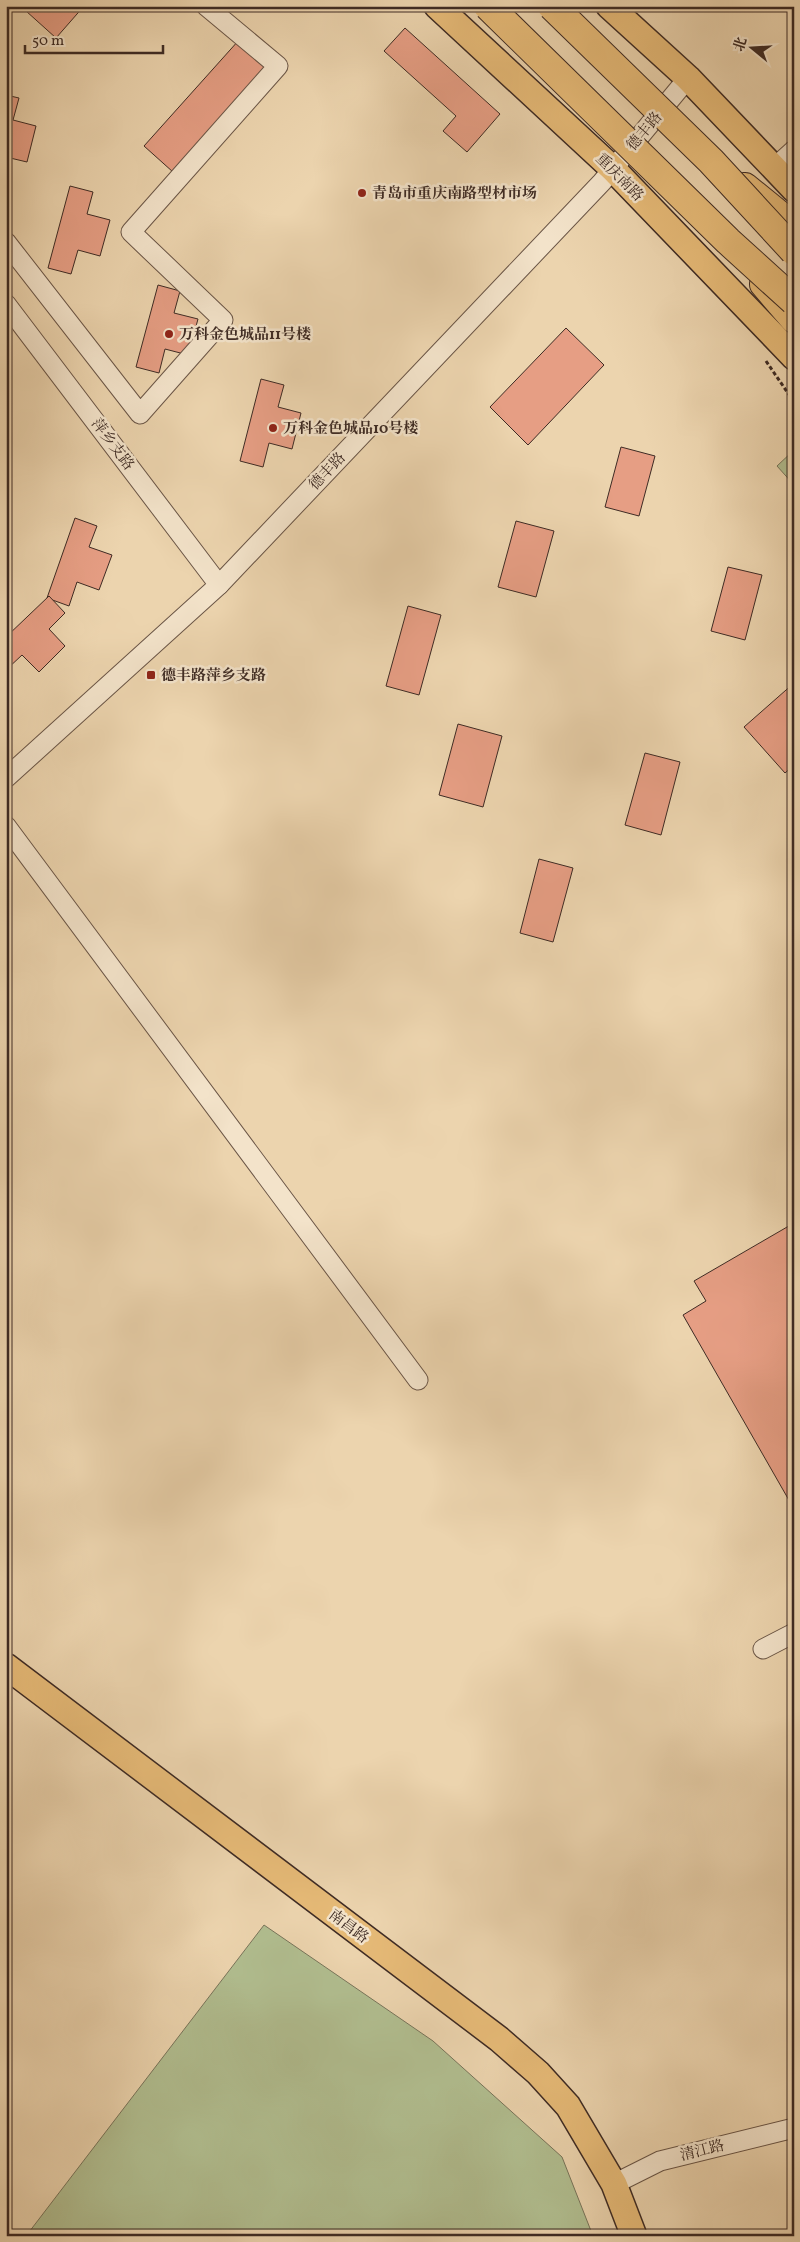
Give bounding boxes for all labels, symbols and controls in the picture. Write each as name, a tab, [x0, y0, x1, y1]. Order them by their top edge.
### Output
scale bar	[25, 22, 162, 54]
north arrow	[728, 22, 778, 72]
text: 50 m	[32, 31, 64, 52]
text: 北	[730, 35, 752, 54]
street label: 德丰路	[623, 108, 668, 156]
street label: 重庆南路	[590, 149, 648, 207]
place label: 青岛市重庆南路型材市场	[372, 184, 537, 205]
marker: 青岛市重庆南路型材市场	[356, 187, 368, 199]
place label: 万科金色城品11号楼	[179, 325, 311, 346]
marker: 万科金色城品11号楼	[163, 328, 175, 340]
street label: 萍乡支路	[85, 415, 138, 475]
place label: 万科金色城品10号楼	[283, 419, 418, 440]
marker: 万科金色城品10号楼	[267, 422, 279, 434]
street label: 德丰路	[305, 448, 351, 496]
place label: 德丰路萍乡支路	[161, 666, 266, 687]
marker: 德丰路萍乡支路	[145, 669, 157, 681]
street label: 南昌路	[324, 1905, 372, 1949]
street label: 清江路	[678, 2136, 727, 2167]

